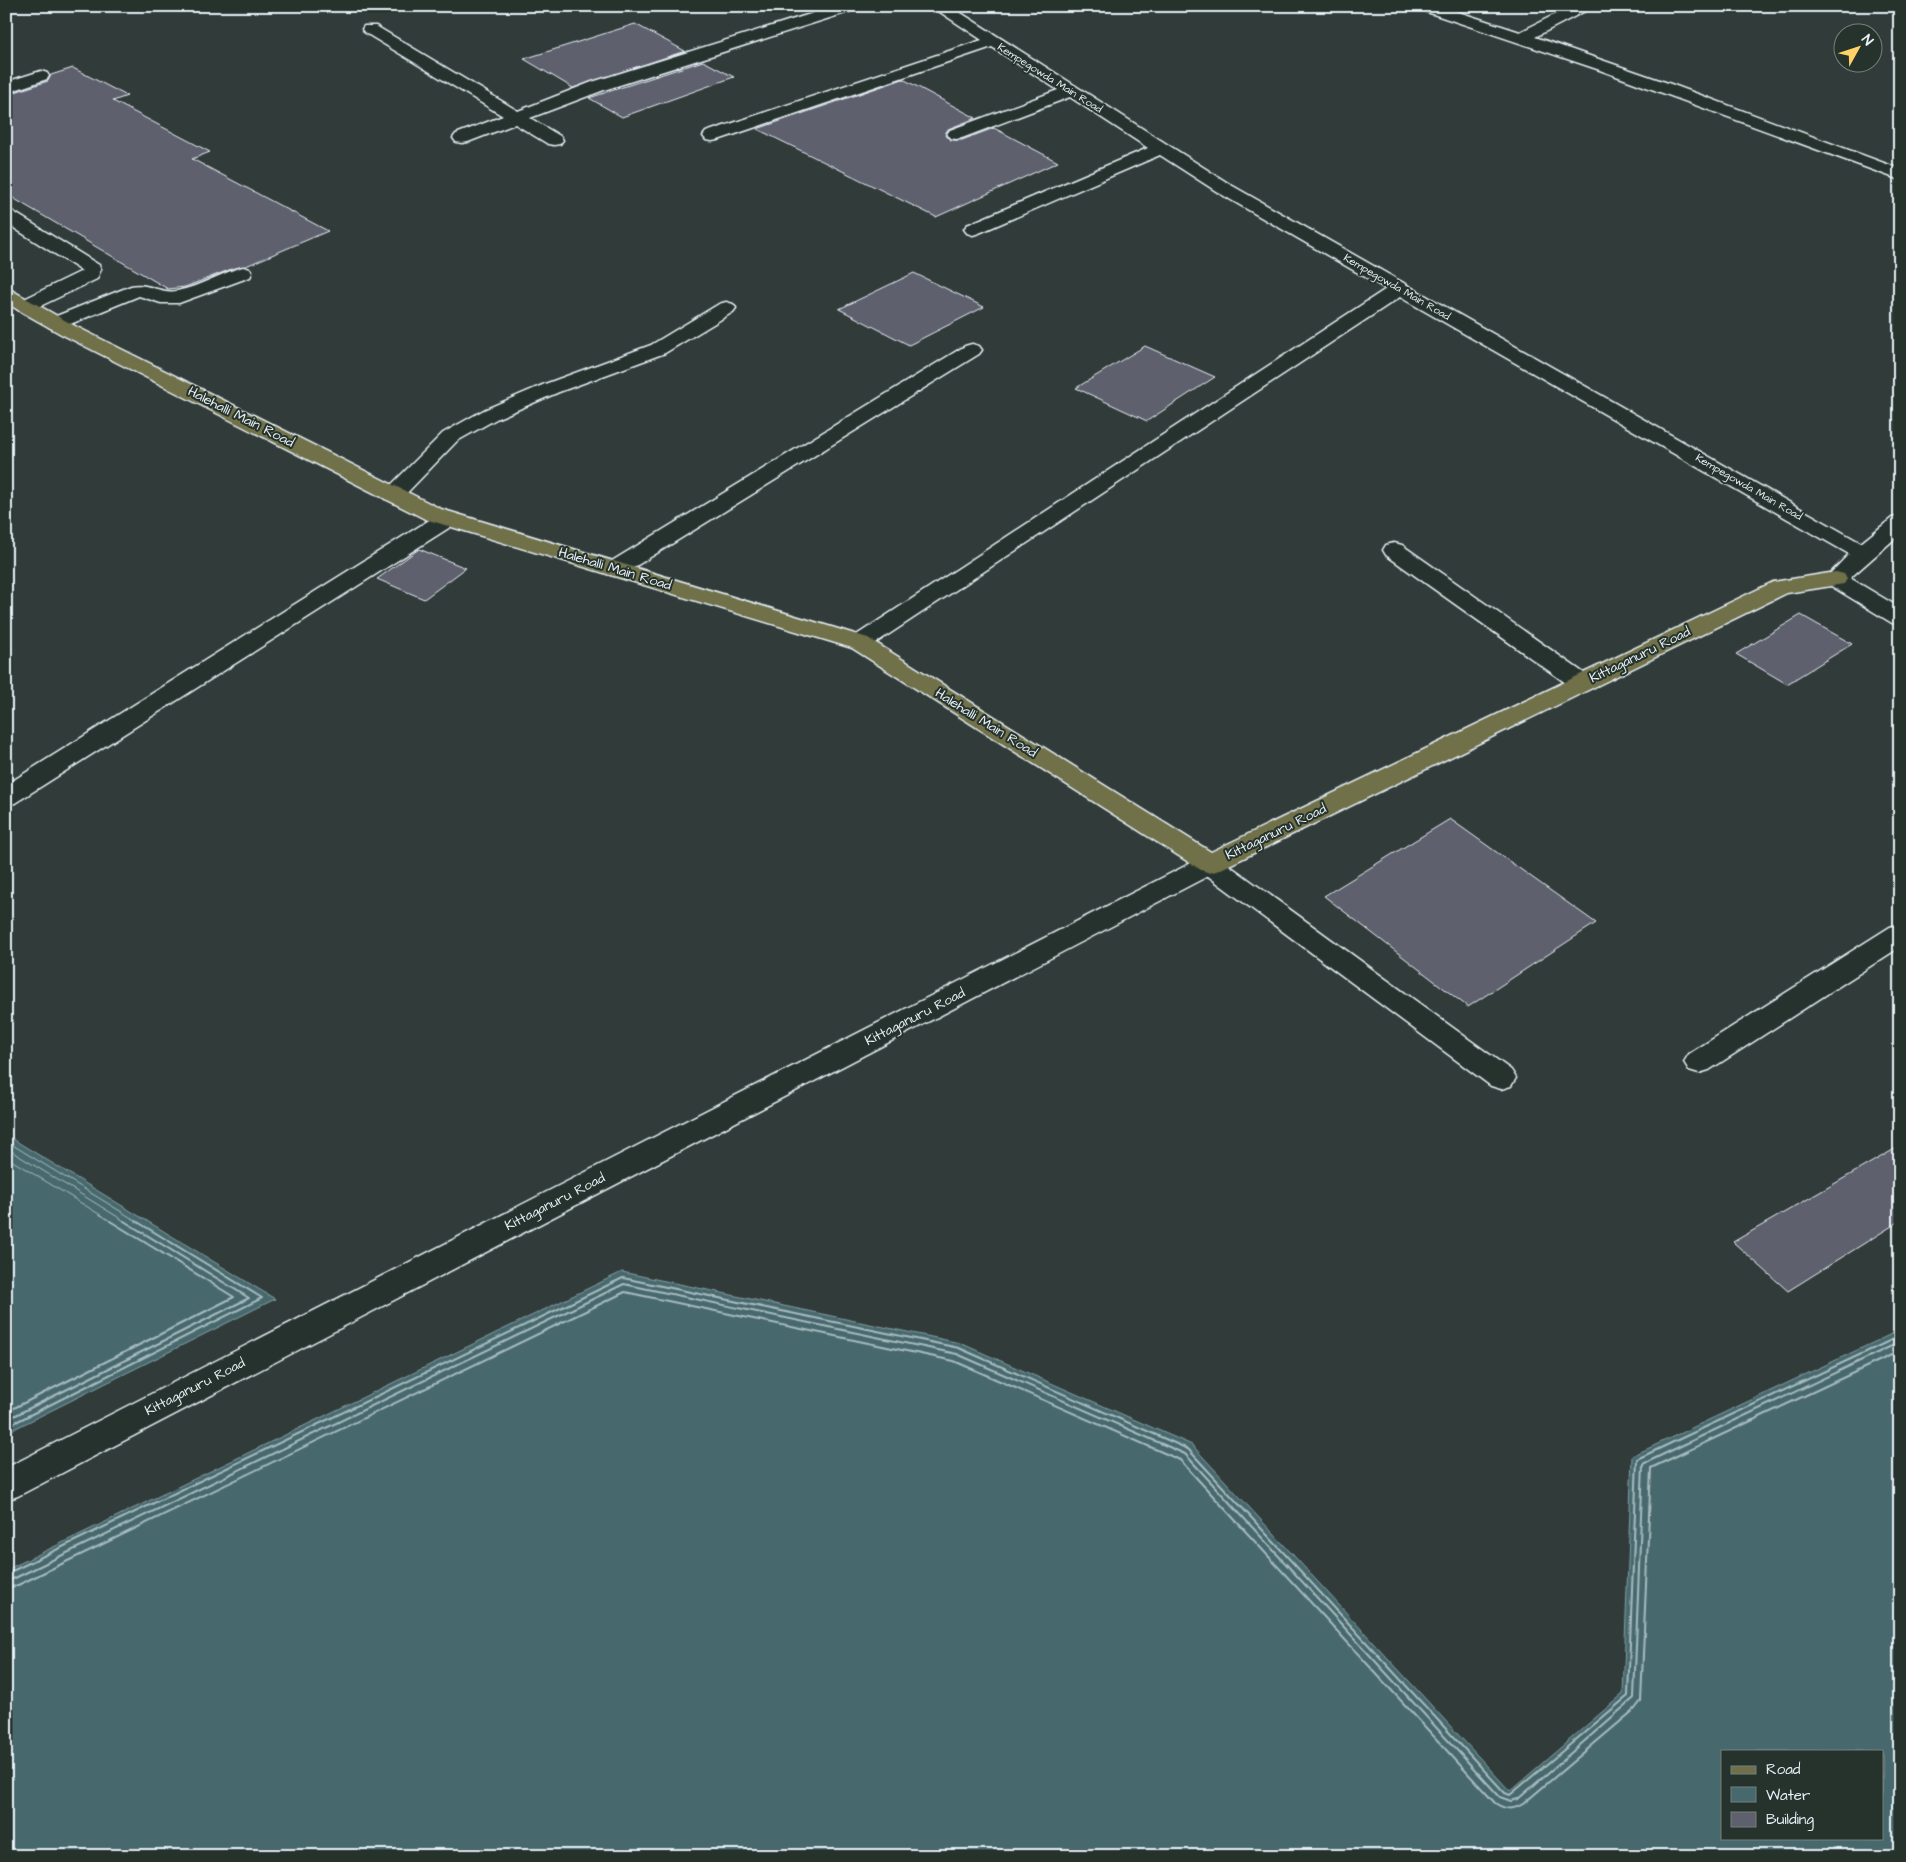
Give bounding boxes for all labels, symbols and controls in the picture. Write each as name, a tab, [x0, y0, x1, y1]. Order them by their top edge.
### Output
north arrow	[1834, 22, 1884, 72]
text: N	[1857, 30, 1878, 50]
street label: Kempegowda Main Road	[994, 40, 1106, 118]
street label: Kempegowda Main Road	[1340, 250, 1454, 325]
street label: Halehalli Main Road	[184, 381, 298, 453]
street label: Kempegowda Main Road	[1692, 450, 1806, 525]
street label: Halehalli Main Road	[556, 542, 674, 596]
street label: Kittaganuru Road	[1586, 622, 1694, 688]
street label: Halehalli Main Road	[931, 683, 1041, 763]
street label: Kittaganuru Road	[1222, 799, 1330, 865]
street label: Kittaganuru Road	[861, 983, 969, 1051]
street label: Kittaganuru Road	[501, 1168, 609, 1236]
street label: Kittaganuru Road	[141, 1353, 249, 1421]
legend	[1721, 1750, 1884, 1840]
text: Road	[1766, 1759, 1801, 1780]
text: Water	[1766, 1785, 1810, 1806]
text: Building	[1766, 1809, 1814, 1831]

